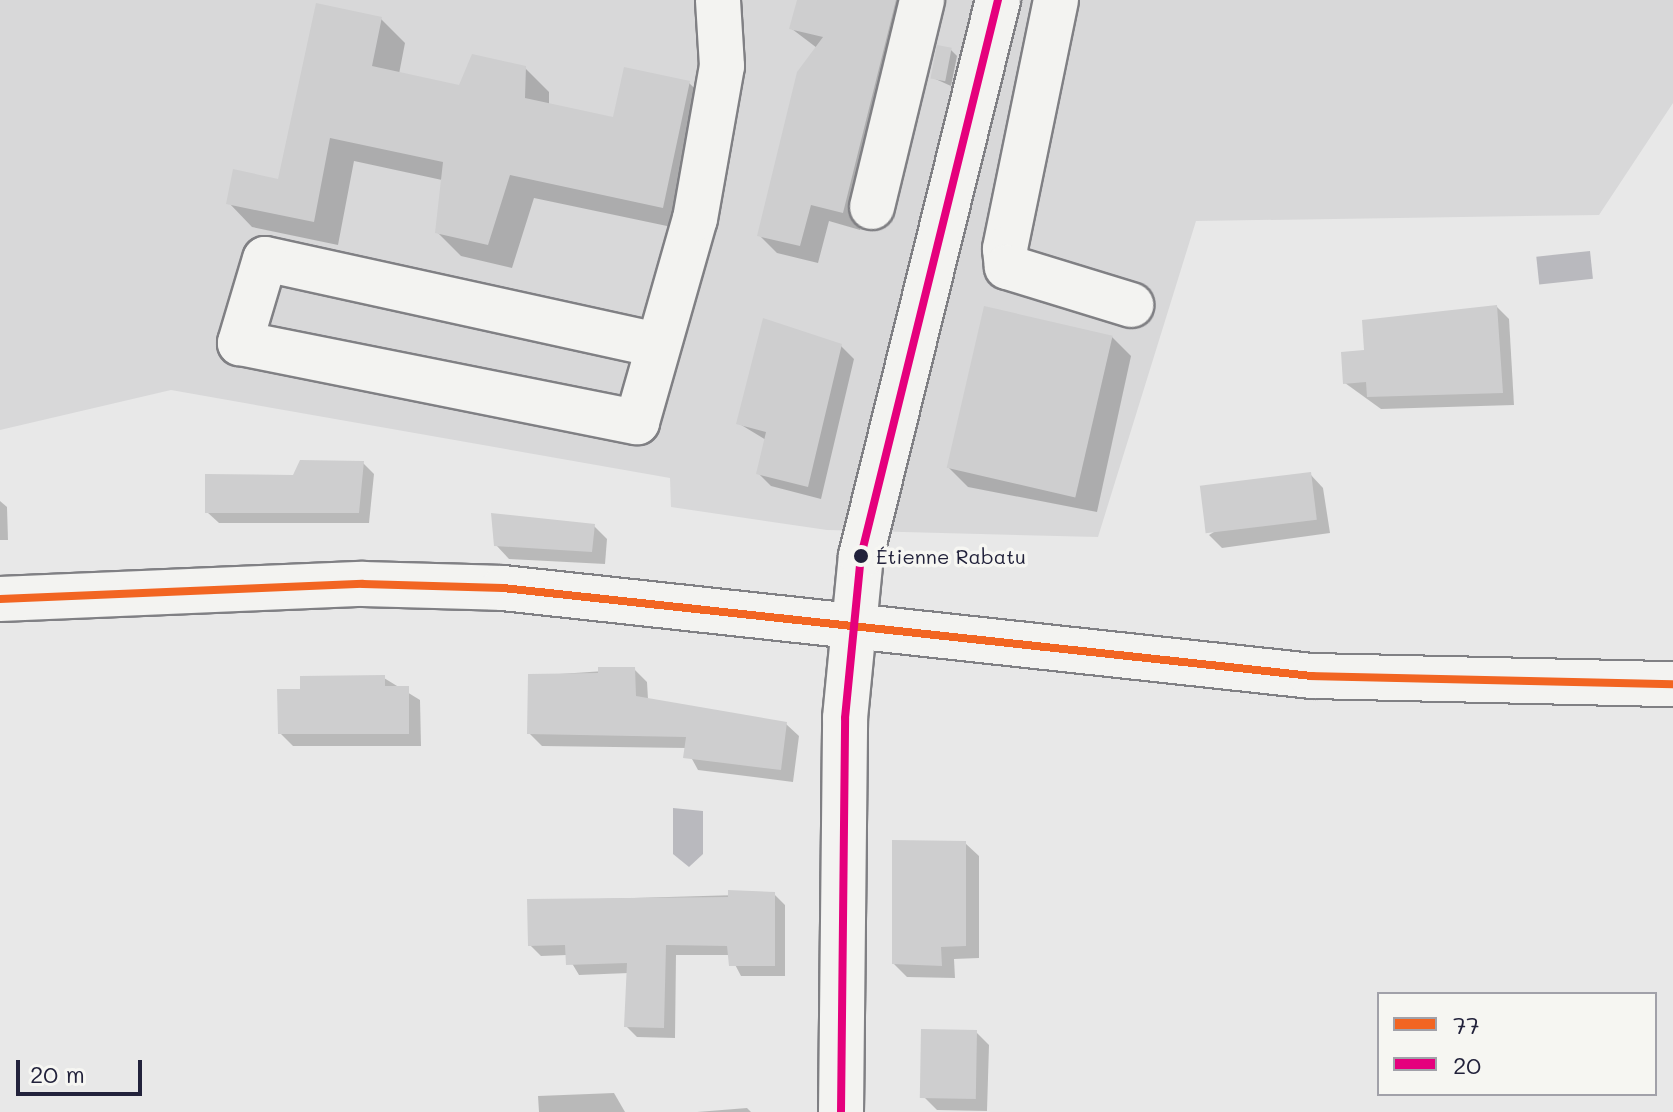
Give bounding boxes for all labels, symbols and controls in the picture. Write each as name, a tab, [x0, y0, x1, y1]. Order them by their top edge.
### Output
place label: Étienne Rabatu	[876, 544, 1026, 568]
marker: Étienne Rabatu	[853, 548, 869, 564]
legend	[1377, 992, 1657, 1096]
text: 77	[1453, 1009, 1480, 1040]
scale bar	[20, 1044, 146, 1094]
text: 20	[1453, 1049, 1481, 1080]
text: 20 m	[30, 1058, 85, 1089]

